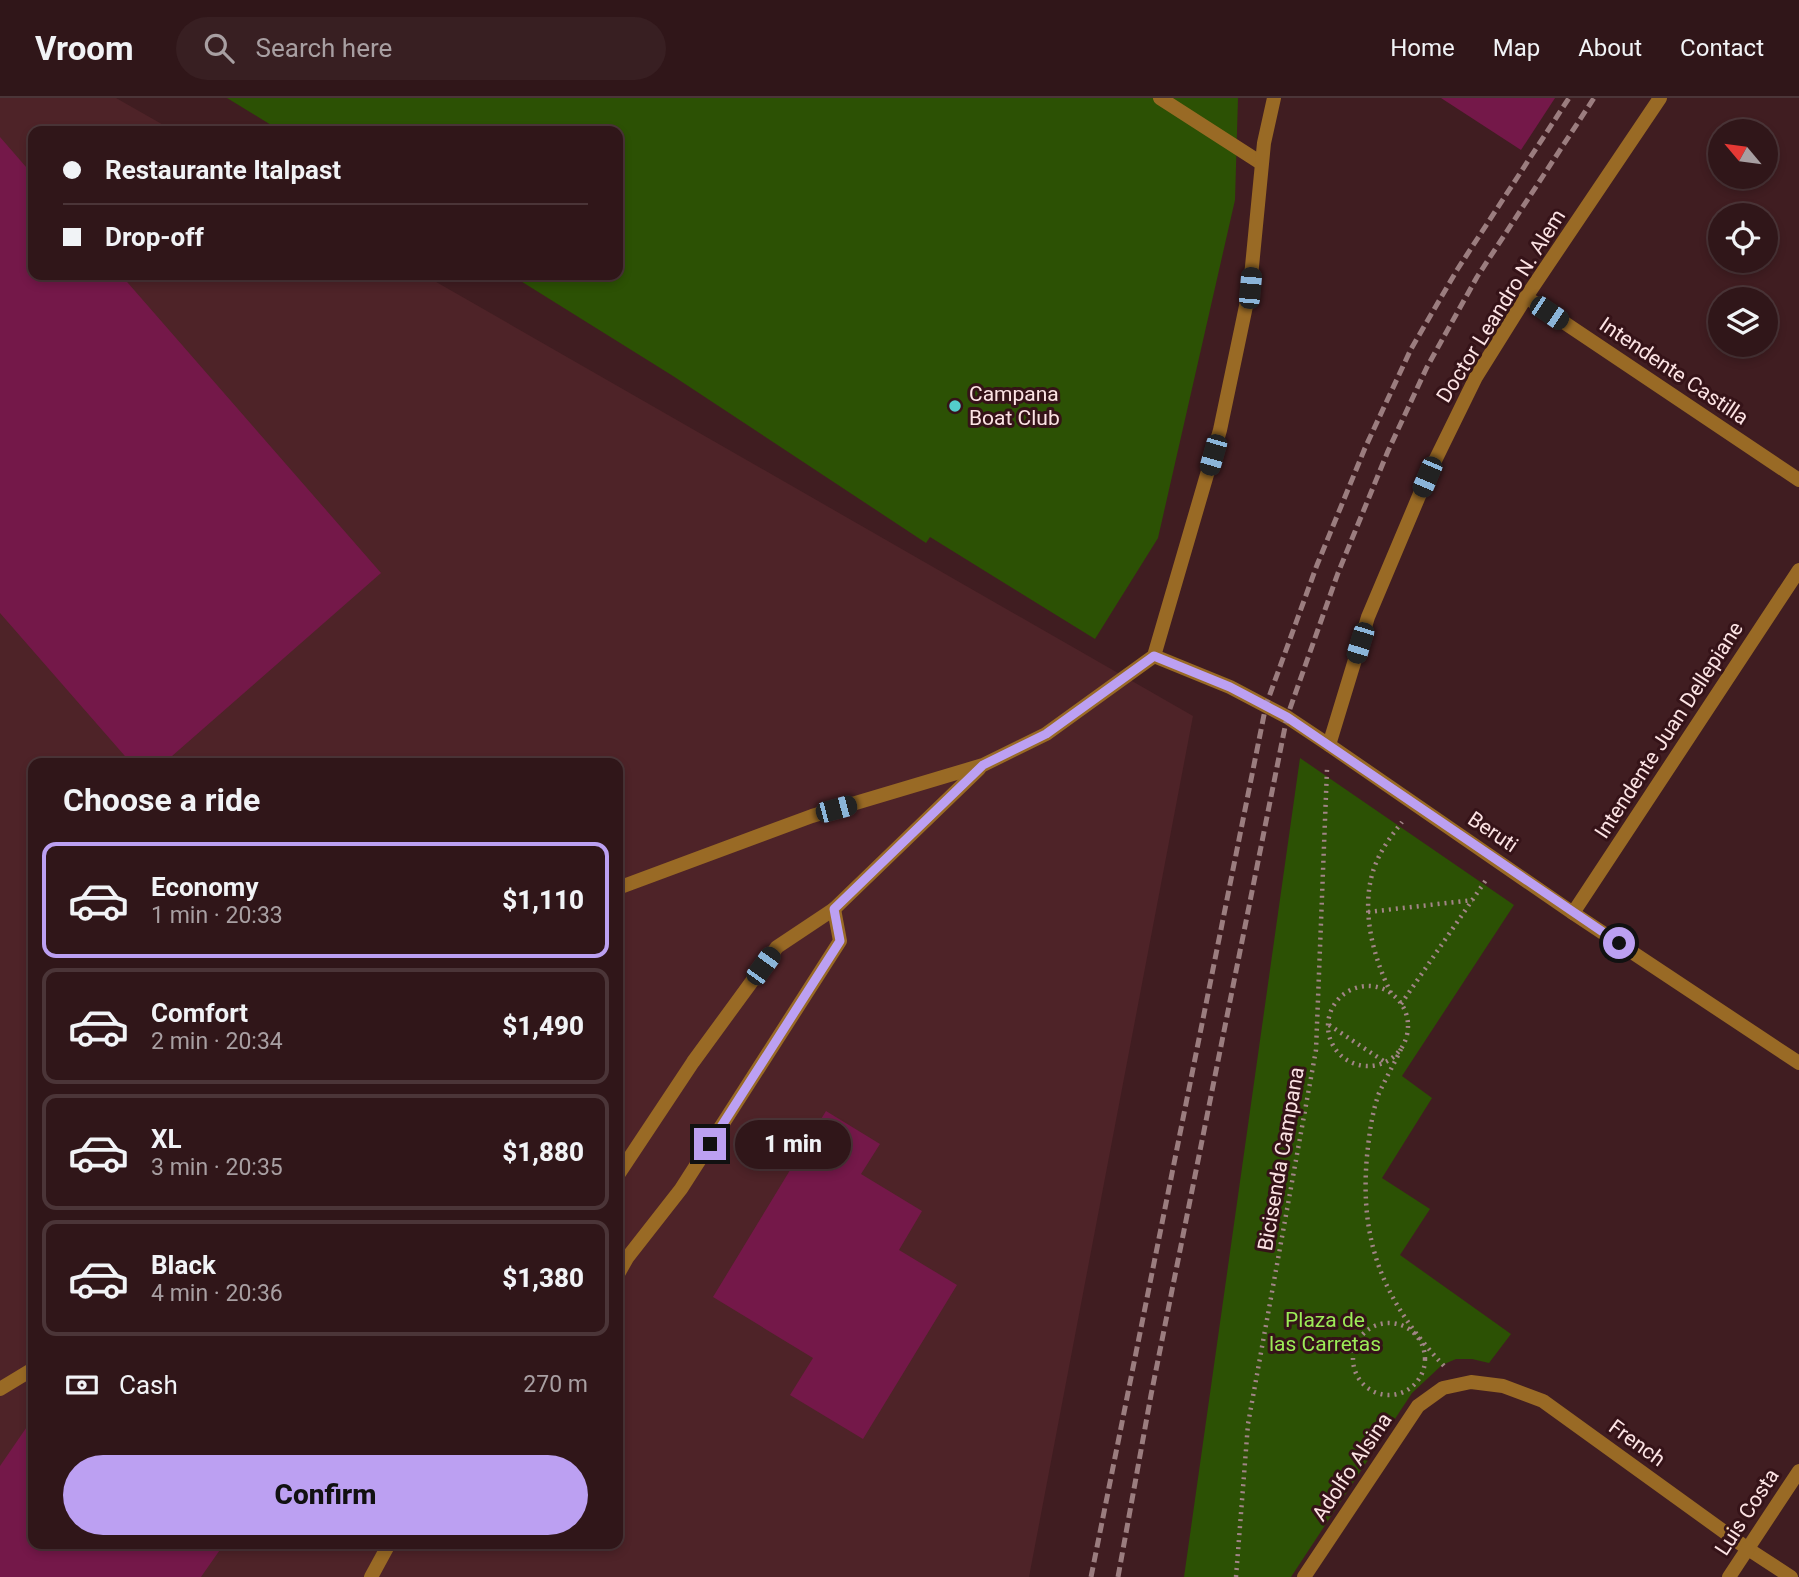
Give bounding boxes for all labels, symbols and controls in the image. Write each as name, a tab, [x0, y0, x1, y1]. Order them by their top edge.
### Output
search box	[176, 17, 666, 80]
text: Vroom	[35, 29, 134, 68]
icon: search	[200, 29, 238, 67]
text: Search here	[256, 33, 392, 63]
text: Home	[1390, 34, 1455, 62]
text: Map	[1493, 34, 1540, 62]
text: About	[1578, 34, 1642, 62]
text: Contact	[1680, 34, 1764, 62]
north arrow	[1708, 119, 1778, 189]
map controls	[1708, 119, 1778, 357]
text: Restaurante Italpast	[105, 155, 341, 185]
button: locate	[1708, 203, 1778, 273]
street label: Doctor Leandro N. Alem	[1432, 205, 1570, 407]
text: Drop-off	[105, 222, 204, 252]
car	[1238, 266, 1263, 310]
button: layers	[1708, 287, 1778, 357]
car	[1526, 293, 1573, 333]
street label: Intendente Castilla	[1595, 312, 1753, 430]
place label: Campana Boat Club	[969, 382, 1060, 430]
marker: Campana Boat Club	[947, 398, 963, 414]
car	[1198, 432, 1229, 478]
car	[1410, 454, 1445, 500]
street label: Intendente Juan Dellepiane	[1590, 617, 1748, 843]
car	[1344, 620, 1377, 666]
text: Choose a ride	[63, 781, 260, 819]
car	[813, 793, 860, 825]
street label: Beruti	[1464, 807, 1522, 857]
icon: car	[67, 869, 130, 932]
text: Economy	[151, 872, 258, 902]
text: $1,110	[502, 885, 584, 915]
text: 1 min · 20:33	[151, 902, 283, 929]
route start	[1603, 927, 1635, 959]
car	[743, 943, 784, 989]
icon: car	[67, 995, 130, 1058]
text: Comfort	[151, 998, 248, 1028]
text: $1,490	[502, 1011, 584, 1041]
text: 2 min · 20:34	[151, 1028, 283, 1055]
street label: Bicisenda Campana	[1253, 1065, 1309, 1253]
callout: 1 min	[734, 1119, 850, 1168]
icon: car	[67, 1121, 130, 1184]
text: XL	[151, 1124, 182, 1154]
route end	[694, 1128, 726, 1160]
text: 1 min	[764, 1131, 822, 1158]
text: $1,880	[502, 1137, 584, 1167]
text: 3 min · 20:35	[151, 1154, 283, 1181]
icon: car	[67, 1247, 130, 1310]
text: Black	[151, 1250, 216, 1280]
text: $1,380	[502, 1263, 584, 1293]
text: 4 min · 20:36	[151, 1280, 283, 1307]
park label: Plaza de las Carretas	[1269, 1308, 1381, 1356]
icon: cash	[63, 1366, 101, 1404]
text: Cash	[119, 1370, 178, 1400]
text: 270 m	[523, 1371, 588, 1398]
street label: Adolfo Alsina	[1307, 1409, 1397, 1525]
street label: French	[1604, 1415, 1670, 1471]
button: Confirm	[63, 1455, 588, 1535]
street label: Luis Costa	[1710, 1464, 1784, 1560]

